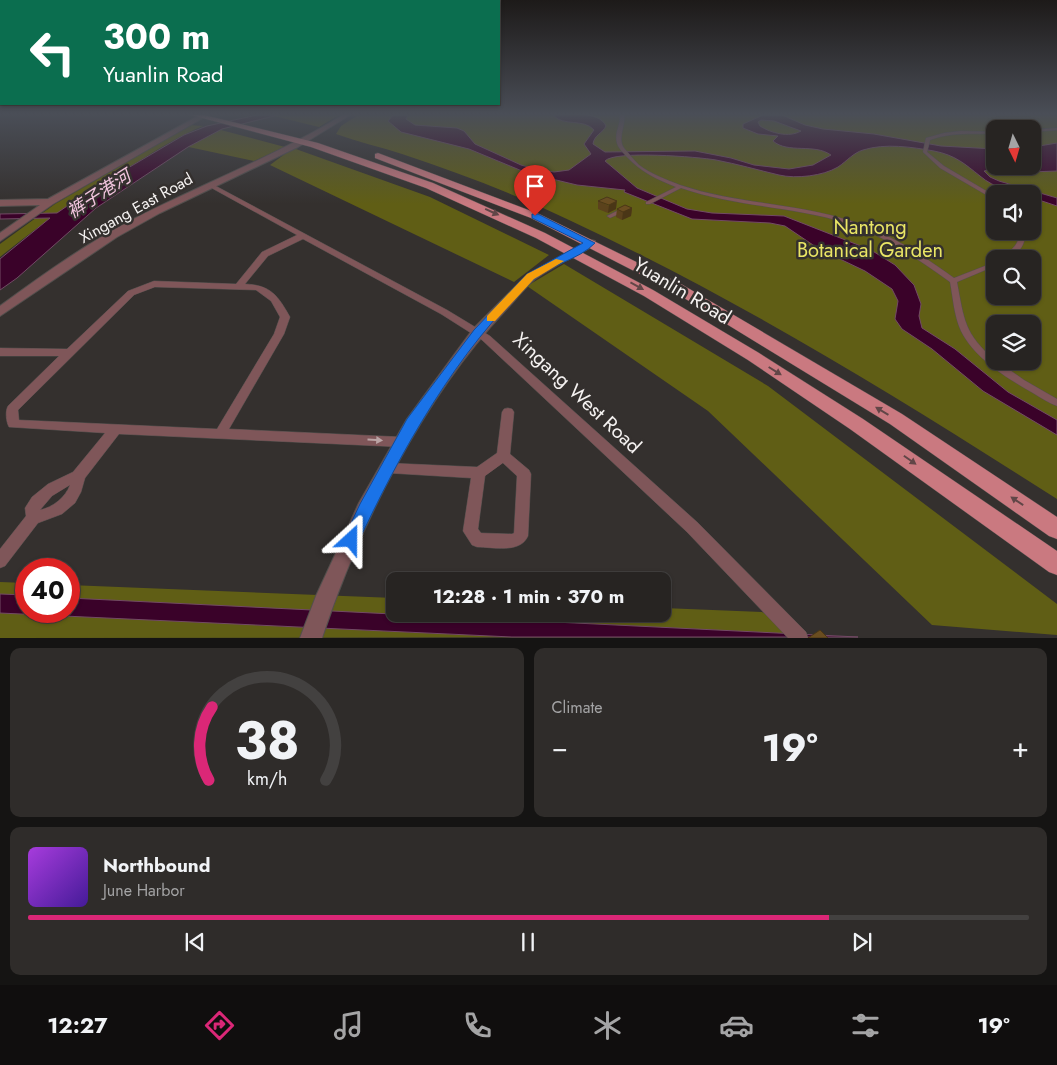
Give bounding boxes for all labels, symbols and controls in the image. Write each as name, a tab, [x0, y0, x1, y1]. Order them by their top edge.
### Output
text: 300 m	[103, 12, 210, 62]
icon: left	[20, 20, 85, 85]
text: Yuanlin Road	[103, 58, 224, 90]
north arrow	[986, 120, 1041, 175]
map controls	[986, 120, 1041, 370]
water label: 裤子港河	[62, 162, 139, 225]
pin	[514, 165, 556, 216]
street label: Xingang East Road	[75, 167, 197, 249]
icon: arrive	[521, 172, 549, 200]
button: sound	[986, 185, 1041, 240]
one-way arrow	[485, 208, 499, 216]
park label: Nantong Botanical Garden	[797, 213, 943, 265]
street label: Yuanlin Road	[628, 250, 736, 332]
button: search	[986, 250, 1041, 305]
one-way arrow	[630, 281, 643, 290]
button: layers	[986, 315, 1041, 370]
street label: Xingang West Road	[506, 326, 648, 460]
one-way arrow	[768, 367, 781, 376]
one-way arrow	[875, 406, 888, 415]
one-way arrow	[367, 437, 383, 445]
one-way arrow	[904, 455, 917, 465]
one-way arrow	[1010, 497, 1023, 506]
position arrow	[324, 513, 376, 565]
speed limit sign: 40	[15, 558, 80, 623]
text: 12:28 · 1 min · 370 m	[433, 583, 624, 610]
text: Climate	[552, 696, 603, 719]
text: 38	[234, 703, 299, 779]
text: 19°	[762, 720, 818, 775]
text: −	[552, 727, 568, 768]
text: +	[1012, 727, 1029, 768]
text: km/h	[247, 766, 287, 792]
text: Northbound	[103, 852, 210, 879]
text: June Harbor	[103, 879, 185, 902]
icon: previous	[181, 928, 209, 956]
icon: pause	[514, 928, 542, 956]
icon: next	[848, 928, 876, 956]
icon: directions	[202, 1008, 237, 1043]
icon: music	[331, 1008, 366, 1043]
icon: phone	[460, 1008, 495, 1043]
icon: climate	[590, 1008, 625, 1043]
icon: car	[719, 1008, 754, 1043]
icon: filters	[848, 1008, 883, 1043]
text: 12:27	[47, 1009, 108, 1041]
text: 19°	[977, 1009, 1010, 1041]

